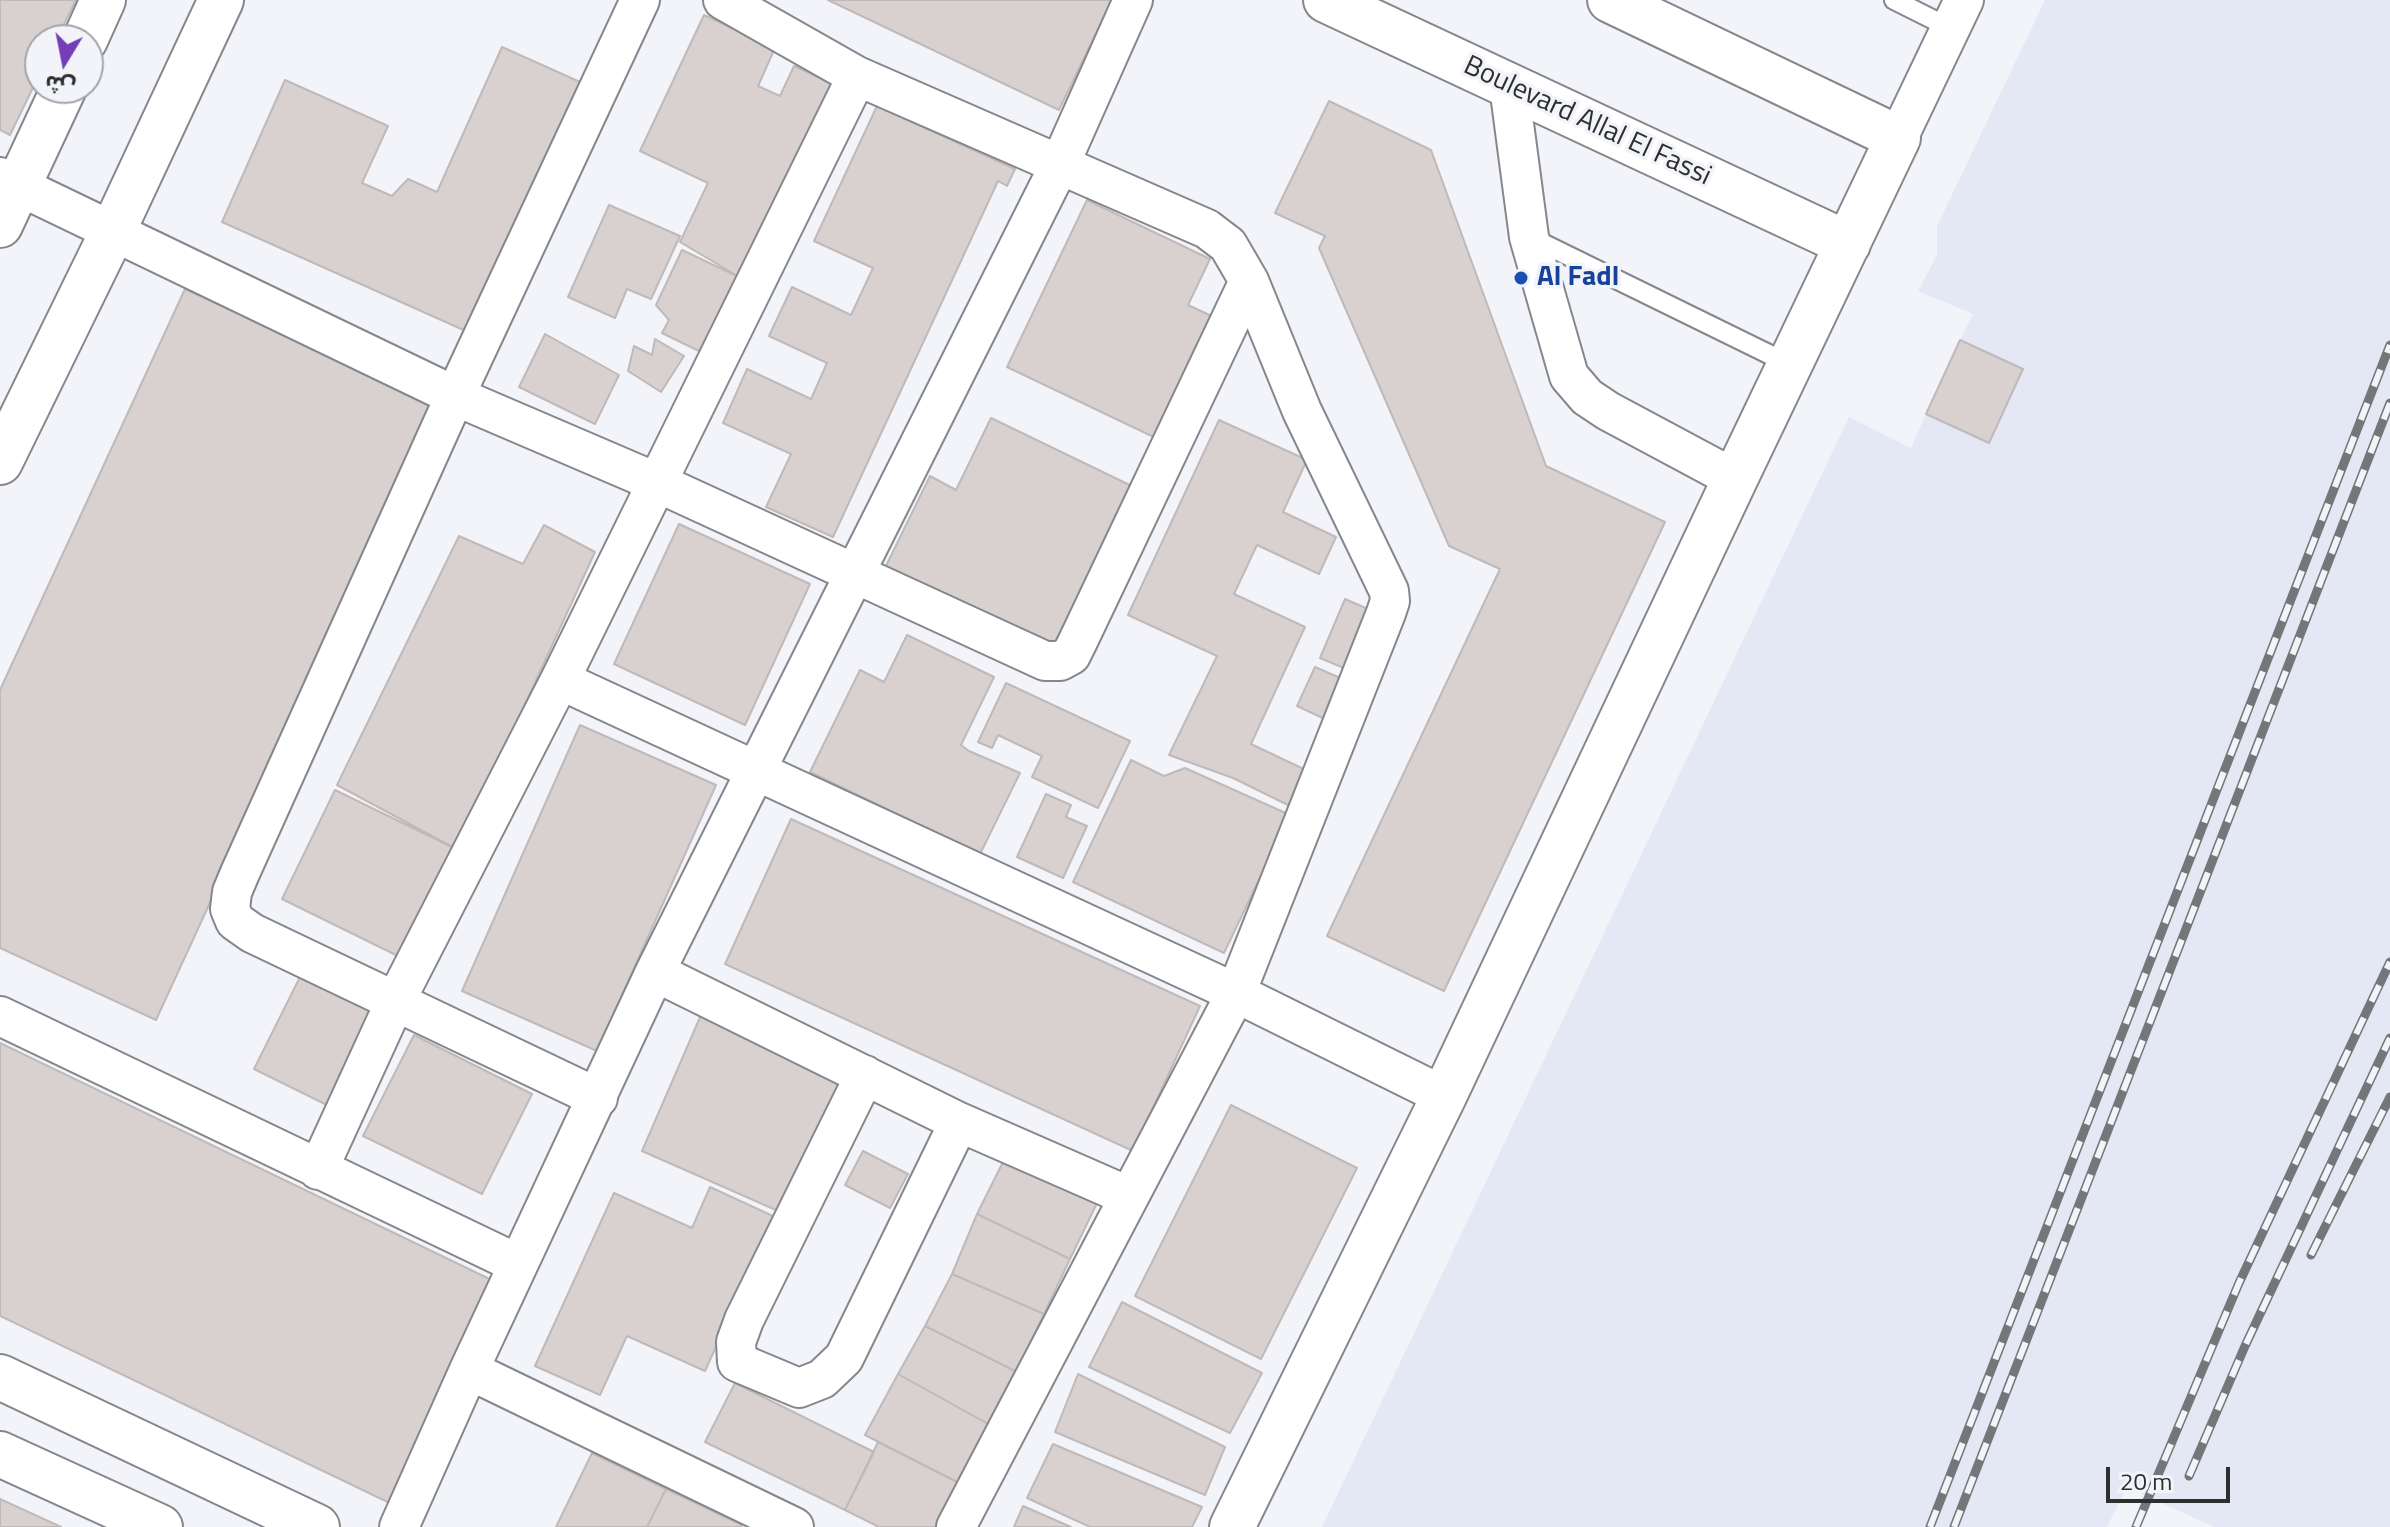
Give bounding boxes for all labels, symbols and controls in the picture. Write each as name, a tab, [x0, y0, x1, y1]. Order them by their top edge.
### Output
north arrow	[24, 24, 104, 104]
street label: Boulevard Allal El Fassi	[1458, 50, 1716, 194]
text: ش	[42, 66, 78, 105]
place label: Al Fadl	[1537, 261, 1619, 295]
marker: Al Fadl	[1512, 269, 1530, 287]
scale bar	[2110, 1451, 2234, 1501]
text: 20 m	[2120, 1463, 2172, 1499]

